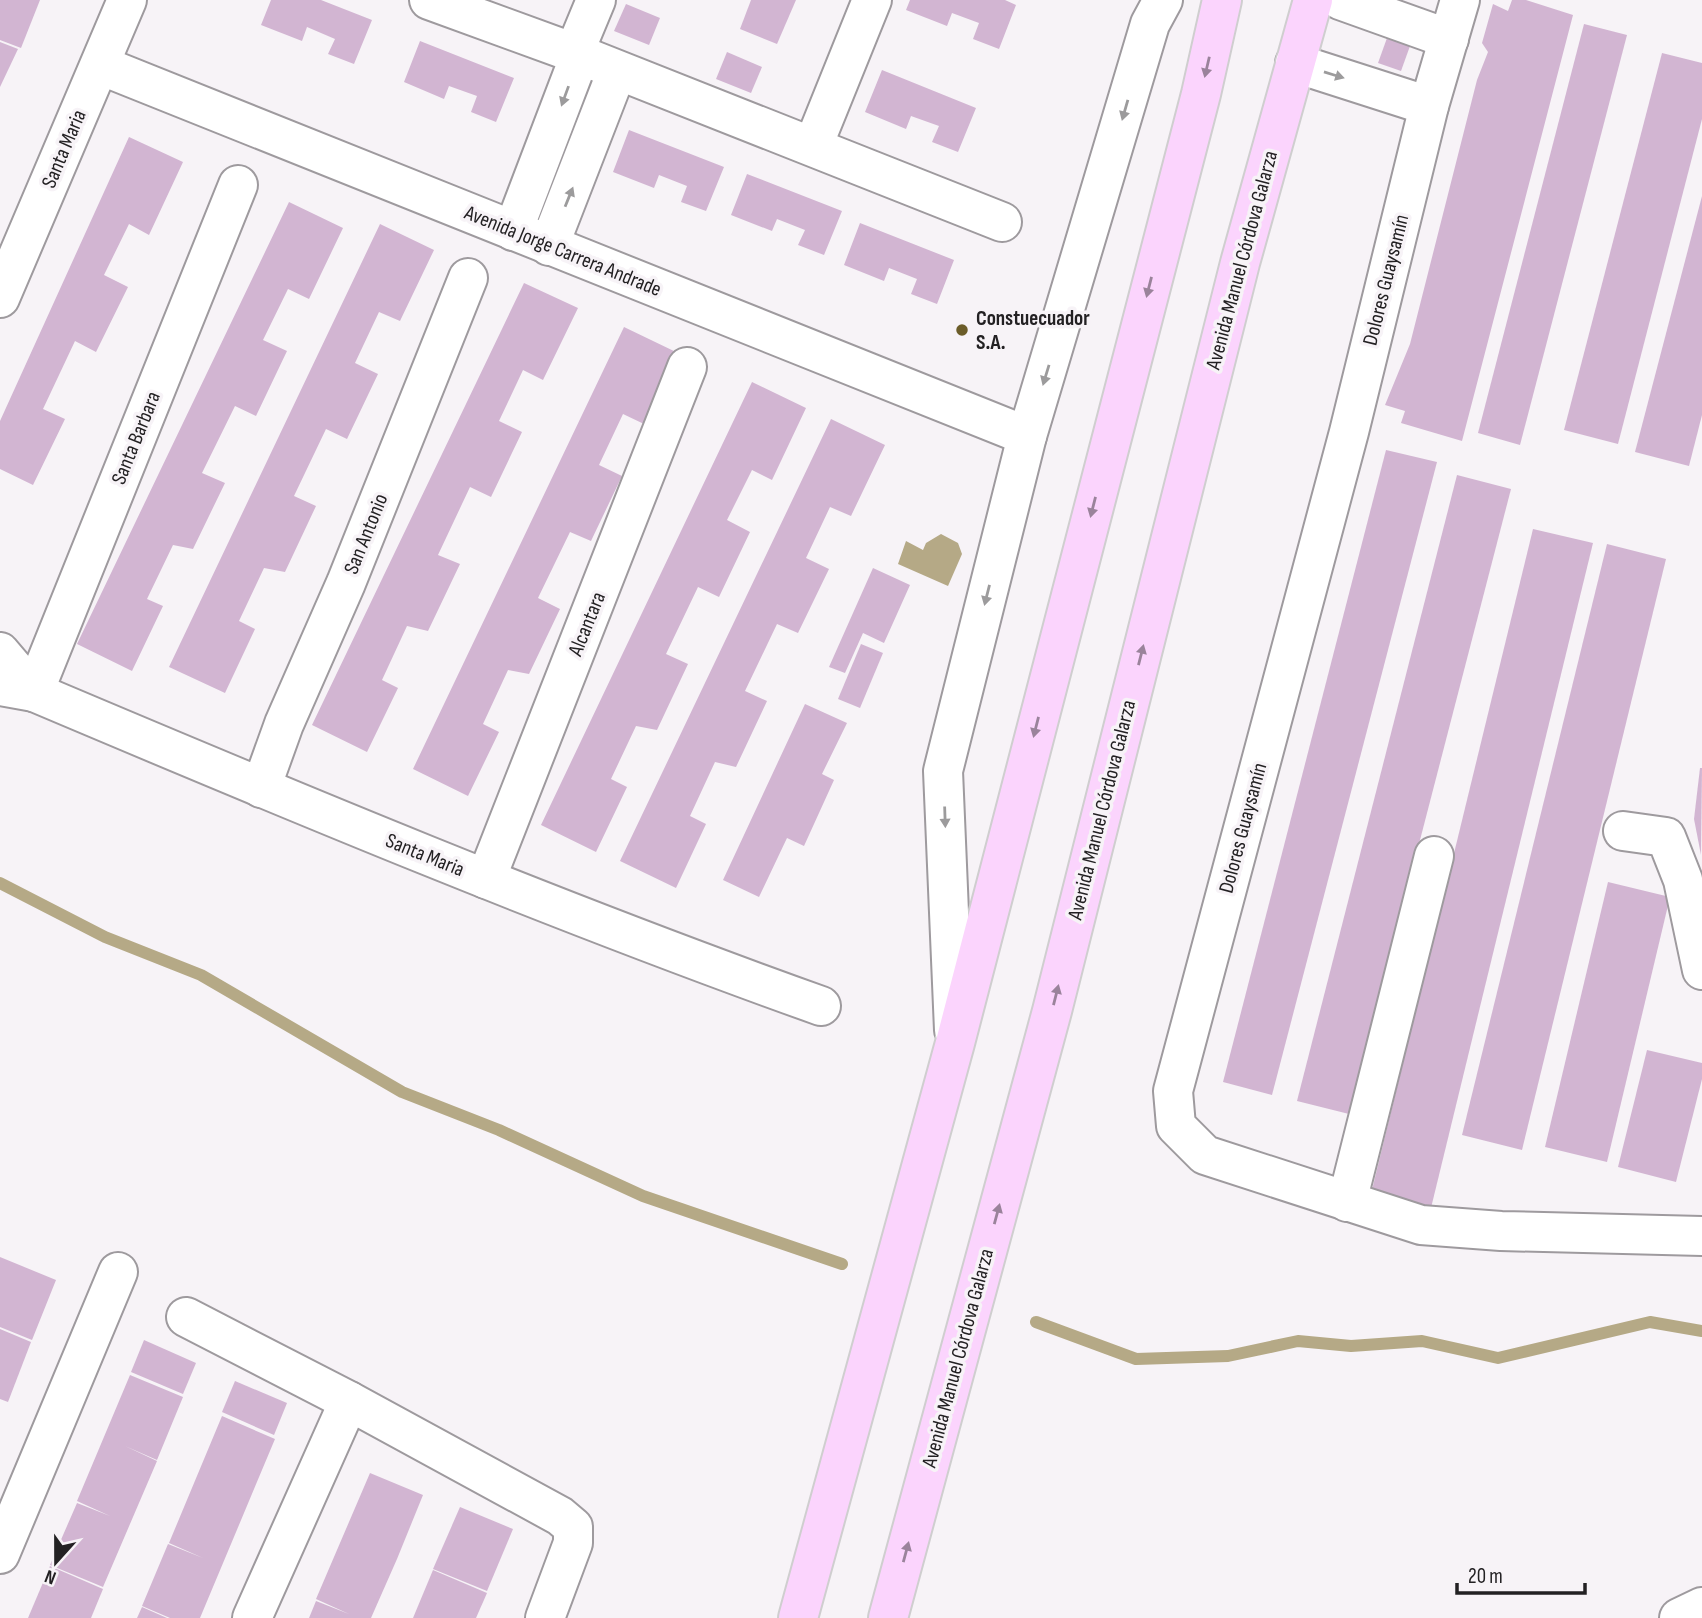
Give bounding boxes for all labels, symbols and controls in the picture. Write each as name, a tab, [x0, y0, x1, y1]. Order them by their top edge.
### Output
one-way arrow	[1201, 56, 1212, 78]
one-way arrow	[1324, 71, 1345, 81]
one-way arrow	[559, 86, 570, 107]
one-way arrow	[1120, 100, 1130, 121]
street label: Santa Maria	[36, 106, 92, 192]
street label: Avenida Manuel Córdova Galarza	[1201, 148, 1283, 373]
one-way arrow	[563, 186, 574, 207]
street label: Avenida Jorge Carrera Andrade	[460, 200, 665, 302]
street label: Dolores Guaysamín	[1358, 212, 1414, 348]
one-way arrow	[1143, 276, 1154, 298]
place label: Constuecuador S.A.	[976, 306, 1090, 355]
marker: Constuecuador S.A.	[954, 322, 970, 338]
one-way arrow	[1040, 365, 1051, 386]
street label: Santa Barbara	[106, 388, 166, 488]
street label: San Antonio	[339, 490, 393, 578]
one-way arrow	[1087, 496, 1098, 518]
one-way arrow	[981, 584, 992, 606]
street label: Alcantara	[563, 588, 611, 661]
one-way arrow	[1136, 644, 1147, 666]
street label: Avenida Manuel Córdova Galarza	[1062, 698, 1141, 923]
one-way arrow	[1030, 716, 1041, 738]
street label: Dolores Guaysamín	[1214, 760, 1272, 896]
one-way arrow	[940, 806, 951, 828]
street label: Santa Maria	[382, 828, 468, 882]
one-way arrow	[1051, 983, 1062, 1005]
one-way arrow	[992, 1203, 1003, 1225]
street label: Avenida Manuel Córdova Galarza	[917, 1246, 999, 1471]
north arrow	[21, 1527, 91, 1597]
one-way arrow	[901, 1541, 911, 1562]
scale bar	[1457, 1552, 1585, 1596]
text: N	[42, 1564, 59, 1589]
text: 20 m	[1468, 1564, 1503, 1589]

